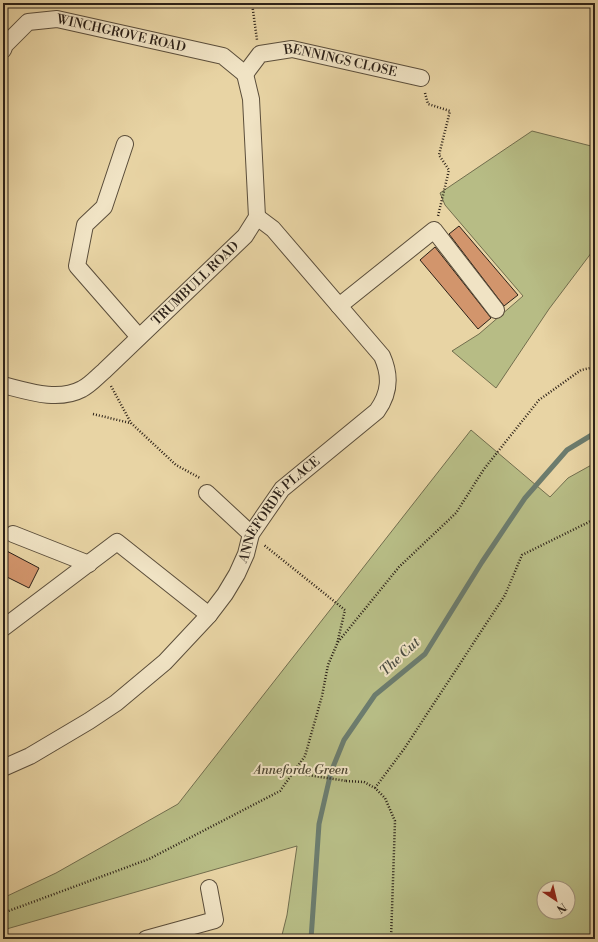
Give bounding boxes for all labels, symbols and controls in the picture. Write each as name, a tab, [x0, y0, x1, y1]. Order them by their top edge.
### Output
street label: WINCHGROVE ROAD	[54, 11, 187, 55]
street label: BENNINGS CLOSE	[282, 41, 399, 80]
street label: TRUMBULL ROAD	[148, 238, 242, 329]
street label: ANNEFORDE PLACE	[235, 453, 323, 566]
water label: The Cut	[376, 634, 424, 680]
park label: Anneforde Green	[252, 762, 349, 778]
north arrow	[536, 880, 576, 920]
text: N	[553, 899, 569, 916]

